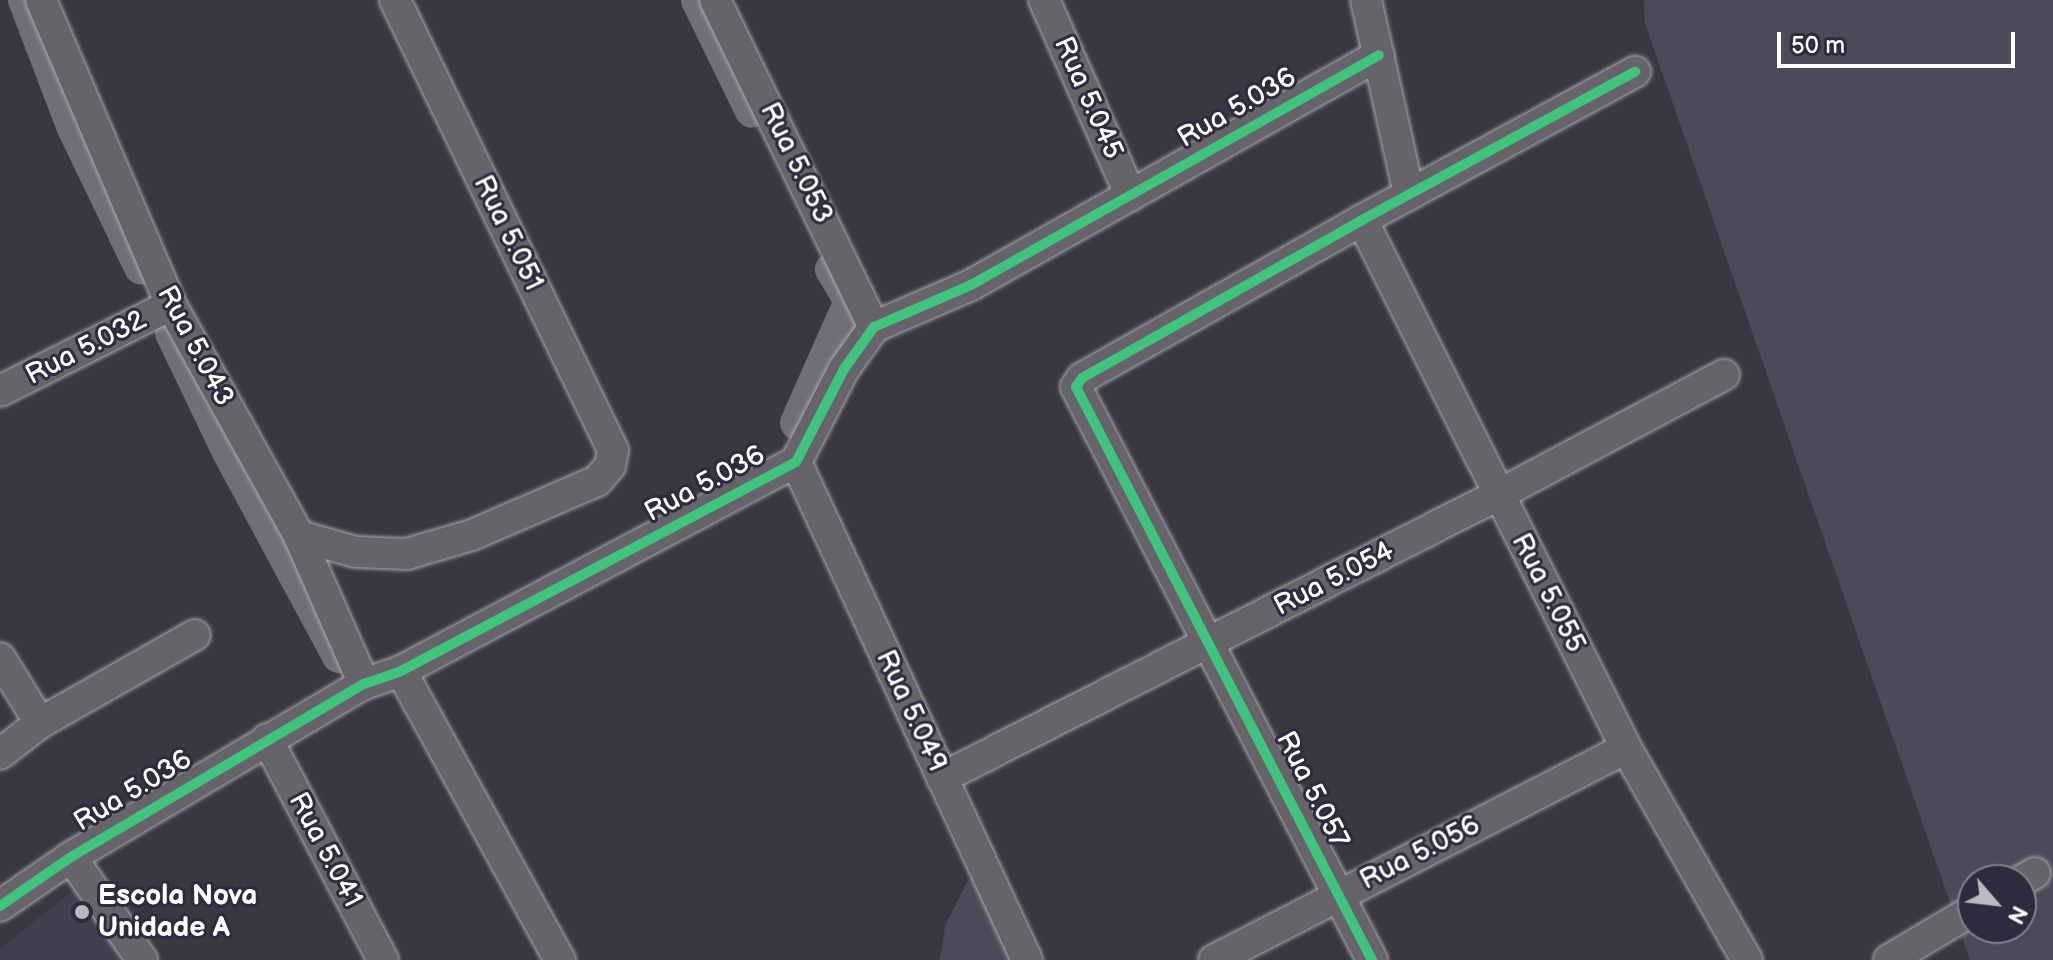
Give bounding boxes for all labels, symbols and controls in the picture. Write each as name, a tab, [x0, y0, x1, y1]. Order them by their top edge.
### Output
scale bar	[1781, 16, 2019, 66]
text: 50 m	[1791, 31, 1845, 60]
street label: Rua 5.045	[1046, 32, 1130, 164]
street label: Rua 5.036	[1172, 61, 1302, 155]
street label: Rua 5.053	[752, 97, 840, 229]
street label: Rua 5.051	[466, 170, 550, 296]
street label: Rua 5.043	[149, 280, 241, 412]
street label: Rua 5.032	[20, 303, 152, 393]
street label: Rua 5.036	[639, 438, 771, 530]
street label: Rua 5.055	[1504, 528, 1592, 658]
street label: Rua 5.054	[1268, 535, 1400, 623]
street label: Rua 5.049	[868, 645, 954, 777]
street label: Rua 5.057	[1268, 726, 1356, 854]
street label: Rua 5.036	[68, 743, 198, 839]
street label: Rua 5.041	[281, 787, 369, 913]
street label: Rua 5.056	[1354, 809, 1486, 897]
north arrow	[1957, 864, 2037, 944]
place label: Escola Nova Unidade A	[98, 879, 257, 945]
text: N	[2001, 901, 2033, 928]
marker: Escola Nova Unidade A	[73, 903, 91, 921]

